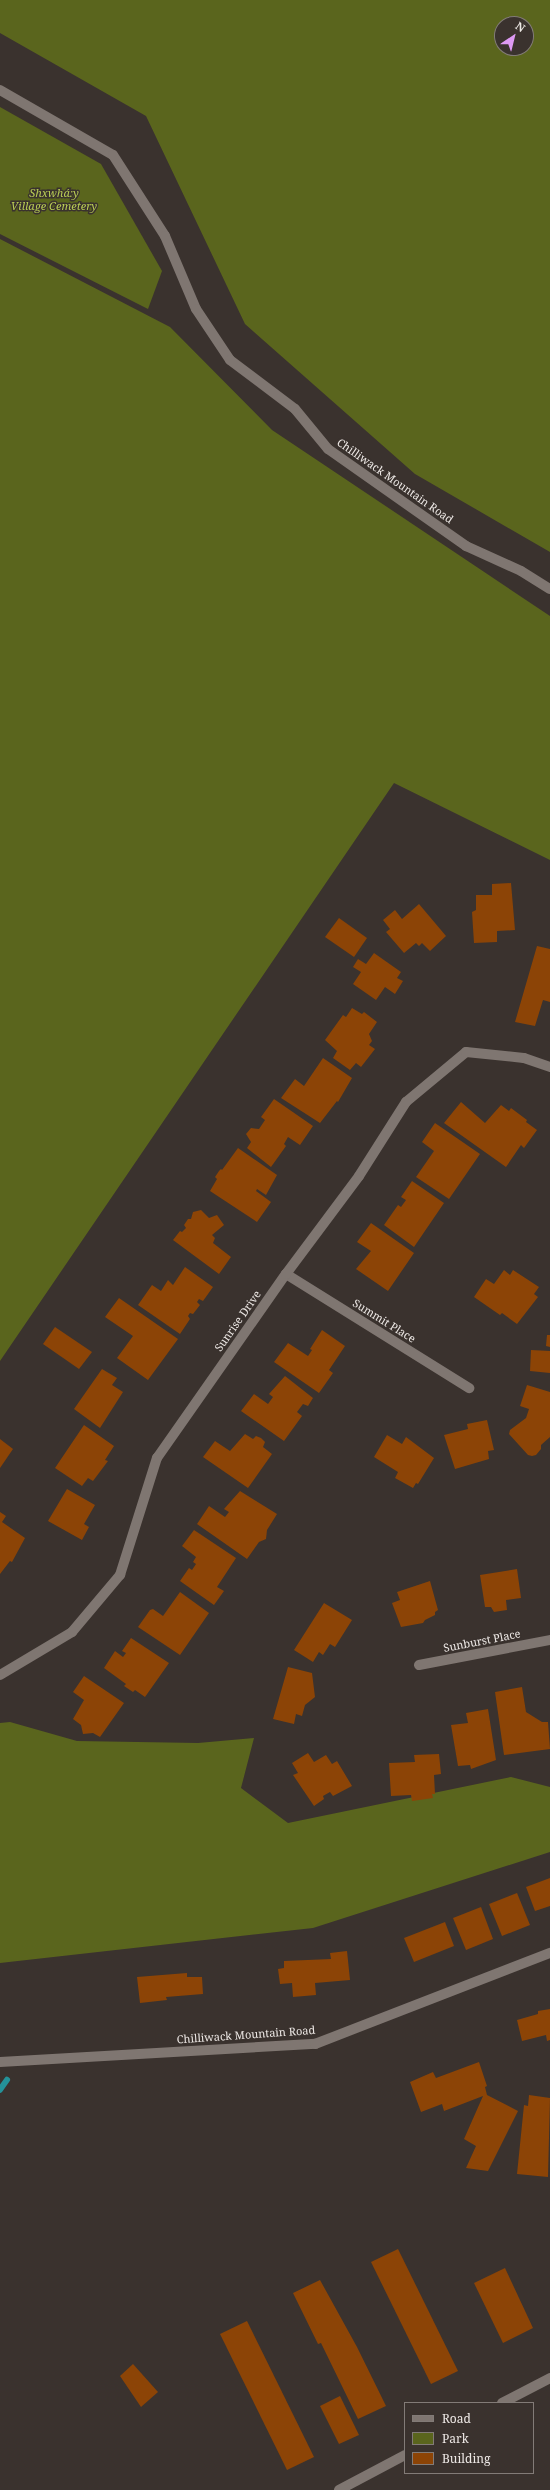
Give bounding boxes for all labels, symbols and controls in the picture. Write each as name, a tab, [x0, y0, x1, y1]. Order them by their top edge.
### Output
north arrow	[494, 16, 534, 56]
text: N	[513, 18, 528, 35]
park label: Shxwhá:y Village Cemetery	[11, 187, 97, 213]
street label: Chilliwack Mountain Road	[334, 436, 456, 526]
street label: Sunrise Drive	[212, 1288, 264, 1354]
street label: Summit Place	[350, 1296, 418, 1346]
street label: Sunburst Place	[442, 1627, 522, 1655]
street label: Chilliwack Mountain Road	[176, 2024, 316, 2046]
legend	[404, 2402, 534, 2474]
text: Road	[442, 2410, 471, 2427]
text: Park	[442, 2430, 469, 2447]
text: Building	[442, 2450, 490, 2467]

